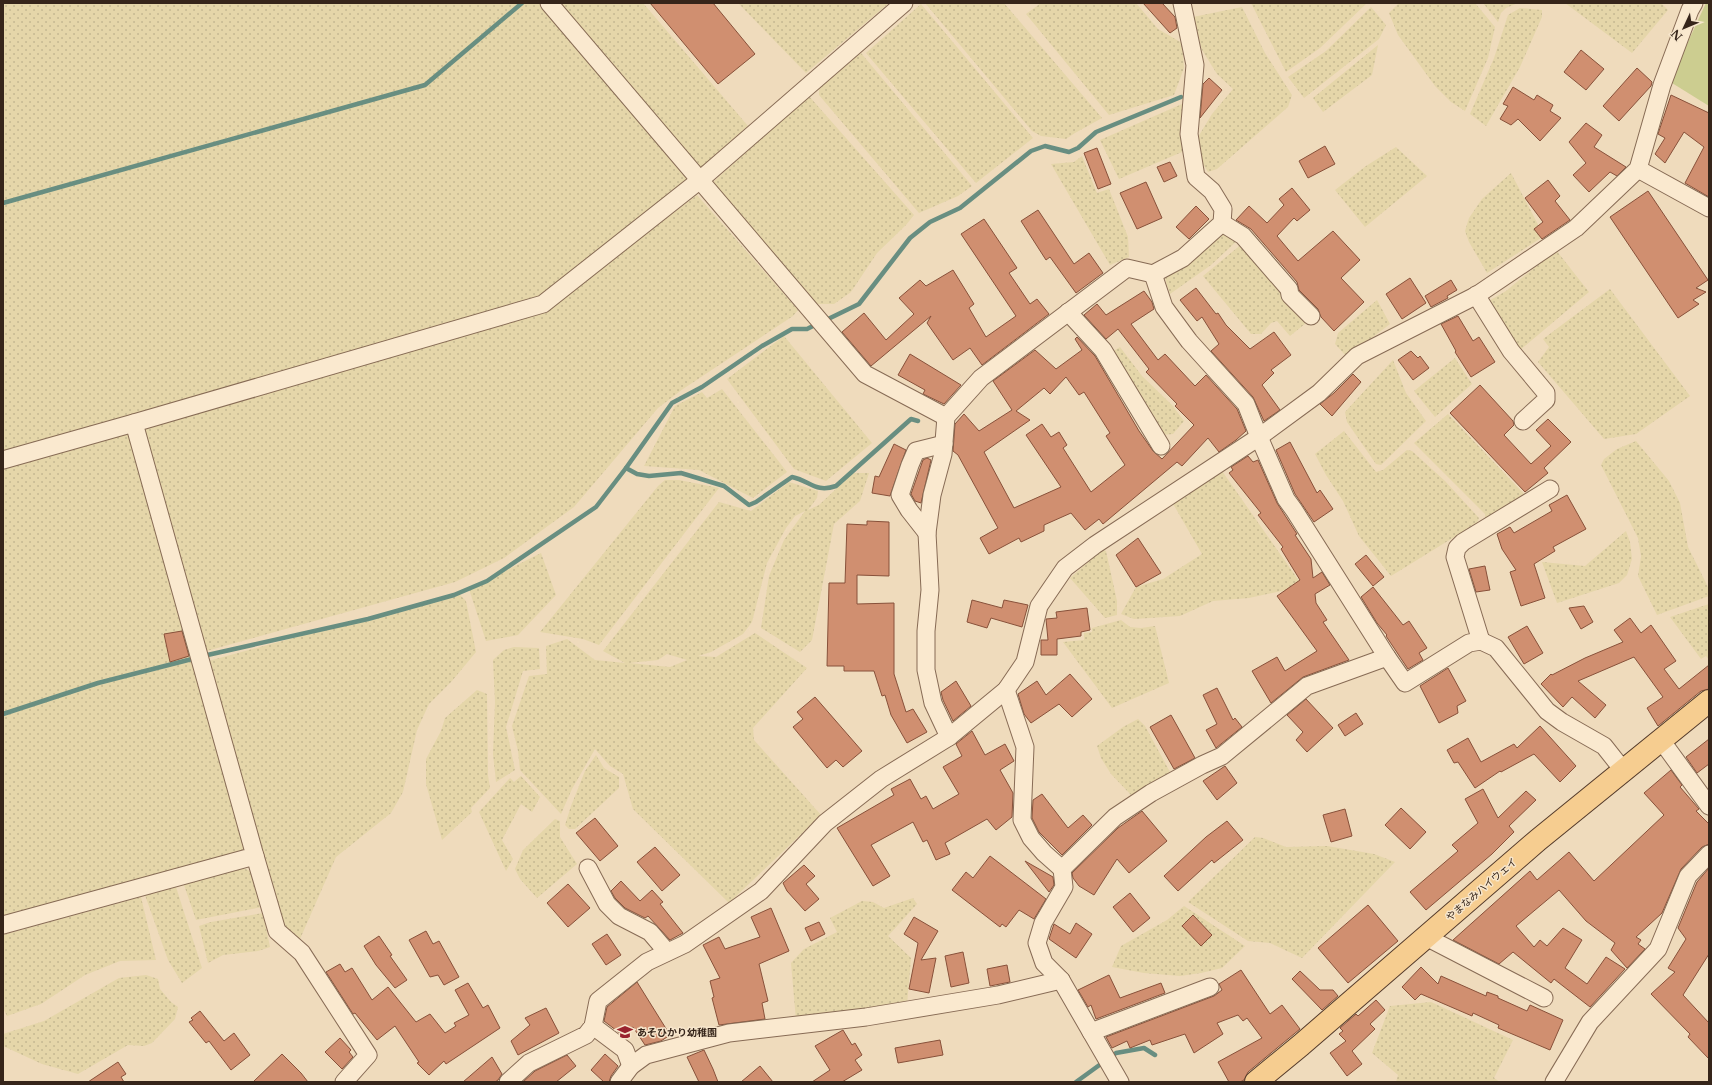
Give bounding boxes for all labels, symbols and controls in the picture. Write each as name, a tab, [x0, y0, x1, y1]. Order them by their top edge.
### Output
north arrow	[1664, 8, 1704, 48]
text: N	[1668, 26, 1685, 44]
street label: やまなみハイウェイ	[1443, 855, 1519, 924]
school or university icon: あそひかり幼稚園	[616, 1023, 634, 1041]
place label: あそひかり幼稚園	[637, 1026, 717, 1039]

